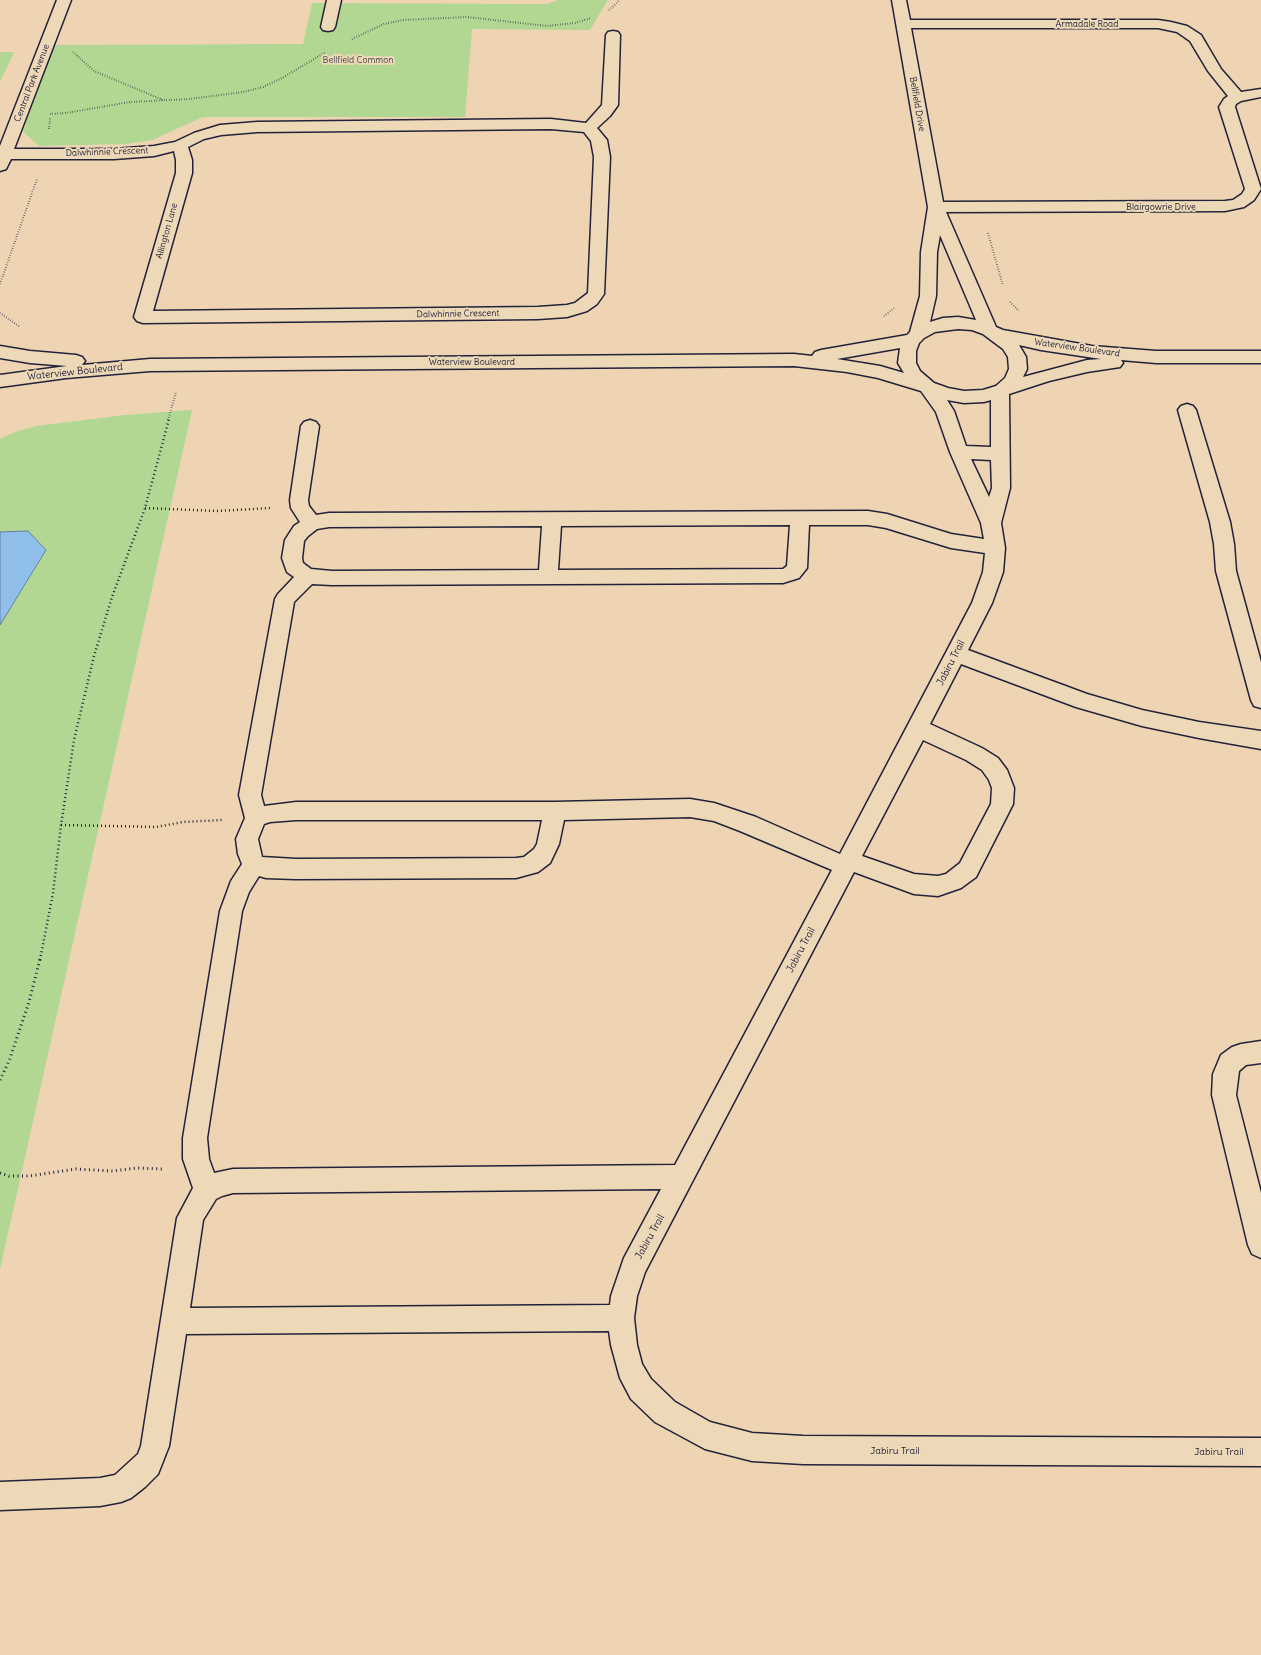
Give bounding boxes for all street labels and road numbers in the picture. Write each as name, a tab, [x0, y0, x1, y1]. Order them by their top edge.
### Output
street label: Armadale Road	[1056, 19, 1118, 29]
street label: Central Park Avenue	[12, 43, 52, 123]
street label: Bellfield Drive	[907, 76, 927, 132]
street label: Dalwhinnie Crescent	[65, 145, 149, 159]
street label: Allington Lane	[154, 202, 180, 260]
street label: Blairgowrie Drive	[1126, 202, 1196, 212]
street label: Dalwhinnie Crescent	[416, 308, 500, 320]
street label: Waterview Boulevard	[1034, 337, 1120, 359]
street label: Waterview Boulevard	[429, 357, 515, 367]
street label: Waterview Boulevard	[27, 361, 123, 383]
street label: Jabiru Trail	[934, 638, 968, 688]
street label: Jabiru Trail	[784, 925, 818, 975]
street label: Jabiru Trail	[633, 1212, 667, 1262]
street label: Jabiru Trail	[870, 1445, 920, 1457]
street label: Jabiru Trail	[1194, 1446, 1244, 1458]

